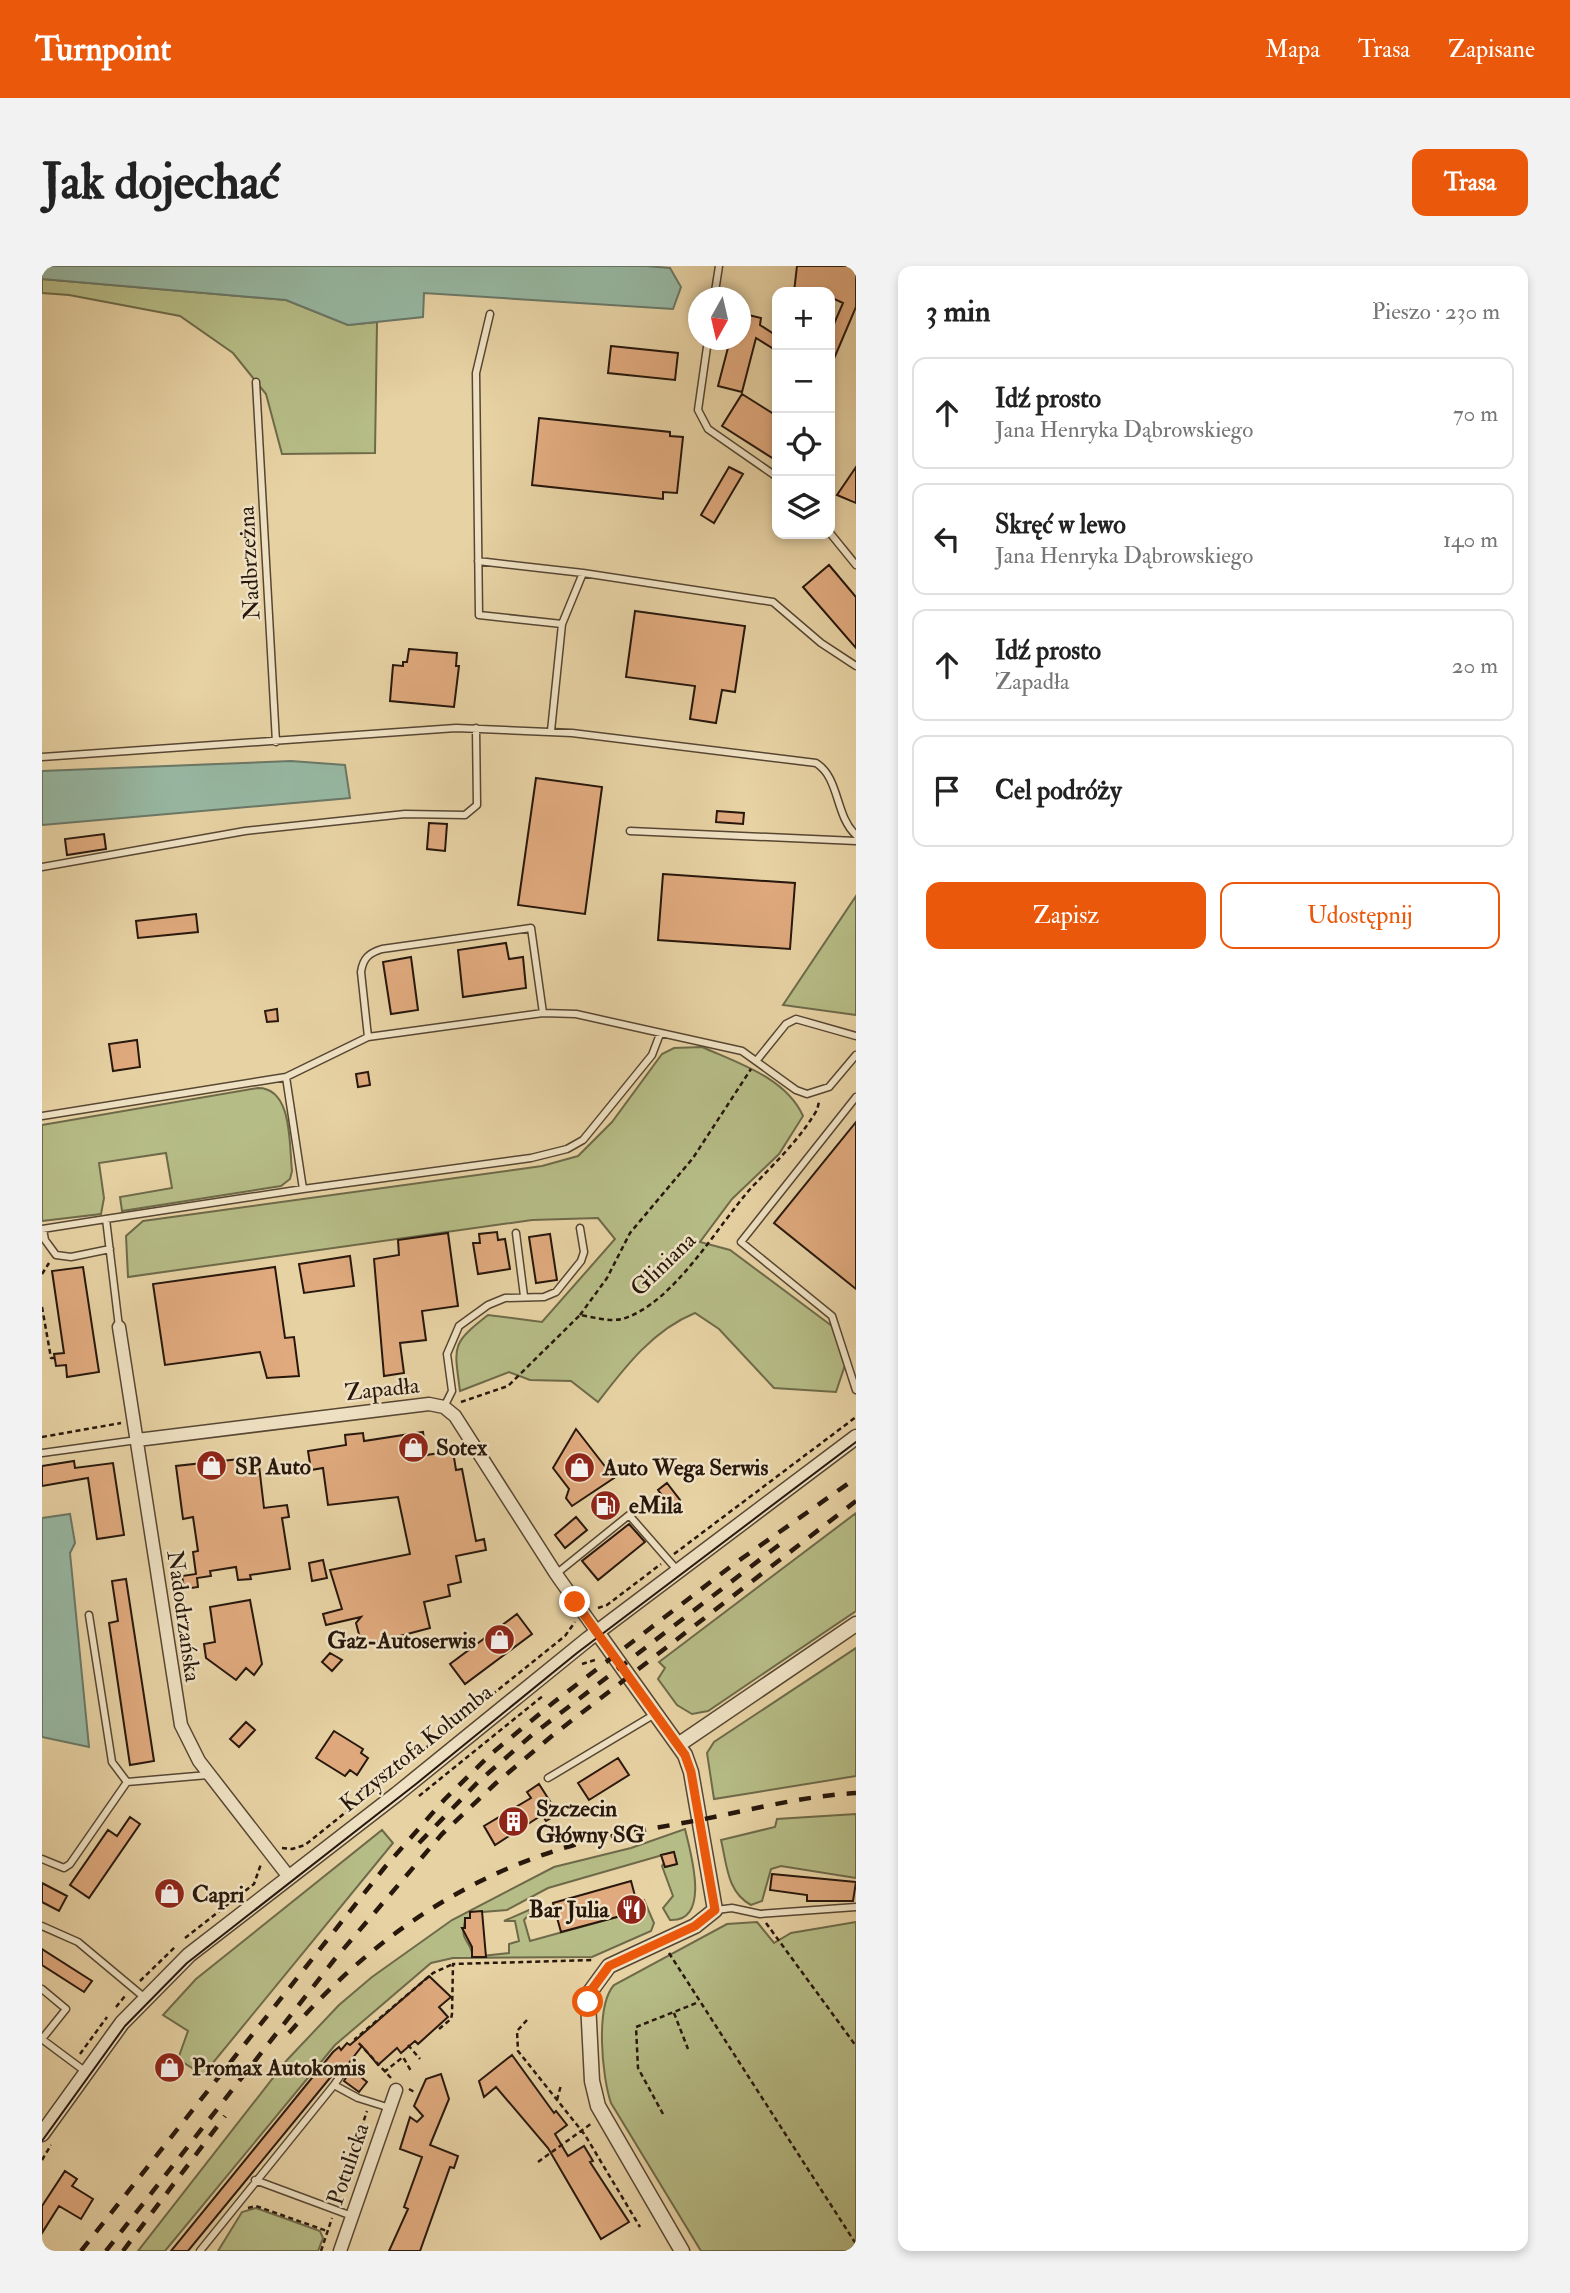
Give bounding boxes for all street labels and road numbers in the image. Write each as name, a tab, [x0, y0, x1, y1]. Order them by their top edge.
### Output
street label: Nadbrzeżna	[232, 505, 266, 621]
street label: Gliniana	[624, 1225, 702, 1302]
street label: Zapadła	[343, 1371, 421, 1408]
street label: Nadodrzańska	[160, 1548, 208, 1684]
street label: Krzysztofa Kolumba	[334, 1677, 499, 1818]
street label: Potulicka	[321, 2119, 376, 2209]

